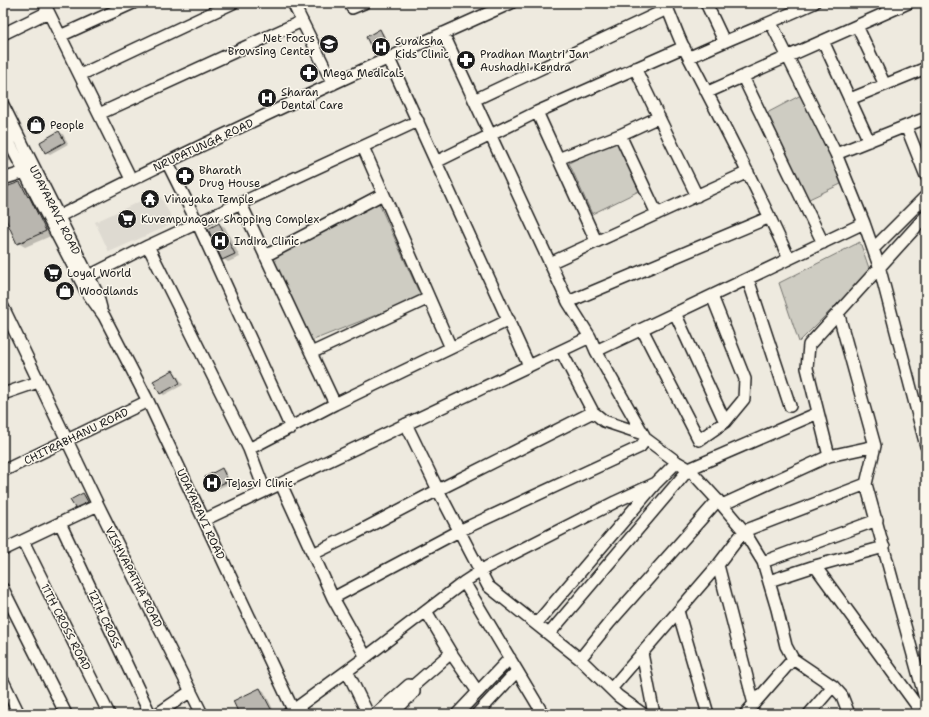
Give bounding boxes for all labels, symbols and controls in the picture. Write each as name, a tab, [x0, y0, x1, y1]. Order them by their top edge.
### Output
place label: Net Focus Browsing Center	[228, 31, 315, 59]
school or university icon: Net Focus Browsing Center	[318, 33, 340, 55]
place label: Suraksha Kids Clinic	[395, 34, 450, 62]
hospital icon: Suraksha Kids Clinic	[370, 36, 392, 58]
place label: Pradhan Mantri Jan Aushadhi Kendra	[480, 47, 589, 75]
pharmacy icon: Pradhan Mantri Jan Aushadhi Kendra	[455, 49, 477, 71]
pharmacy icon: Mega Medicals	[298, 62, 320, 84]
place label: Mega Medicals	[323, 66, 404, 81]
place label: Sharan Dental Care	[281, 85, 343, 113]
hospital icon: Sharan Dental Care	[256, 87, 278, 109]
shop icon: People	[25, 114, 47, 136]
street label: NRUPATUNGA ROAD	[150, 116, 256, 175]
place label: People	[50, 118, 84, 133]
street label: UDAYARAVI ROAD	[25, 163, 84, 258]
place label: Bharath Drug House	[199, 163, 260, 191]
pharmacy icon: Bharath Drug House	[174, 165, 196, 187]
temple icon: Vinayaka Temple	[139, 188, 161, 210]
place label: Vinayaka Temple	[164, 192, 254, 207]
supermarket icon: Kuvempunagar Shopping Complex	[116, 208, 138, 230]
place label: Kuvempunagar Shopping Complex	[141, 212, 319, 227]
hospital icon: Indira Clinic	[209, 230, 231, 252]
place label: Indira Clinic	[234, 234, 300, 249]
supermarket icon: Loyal World	[42, 262, 64, 284]
place label: Loyal World	[67, 266, 131, 281]
shop icon: Woodlands	[54, 280, 76, 302]
place label: Woodlands	[79, 284, 139, 299]
street label: CHITRABHANU ROAD	[21, 405, 131, 468]
street label: UDAYARAVI ROAD	[173, 466, 228, 562]
hospital icon: Tejasvi Clinic	[201, 472, 223, 494]
place label: Tejasvi Clinic	[226, 476, 294, 491]
street label: VISHVAPATHA ROAD	[102, 524, 166, 630]
street label: 11TH CROSS ROAD	[37, 581, 94, 673]
street label: 12TH CROSS	[84, 587, 125, 651]

